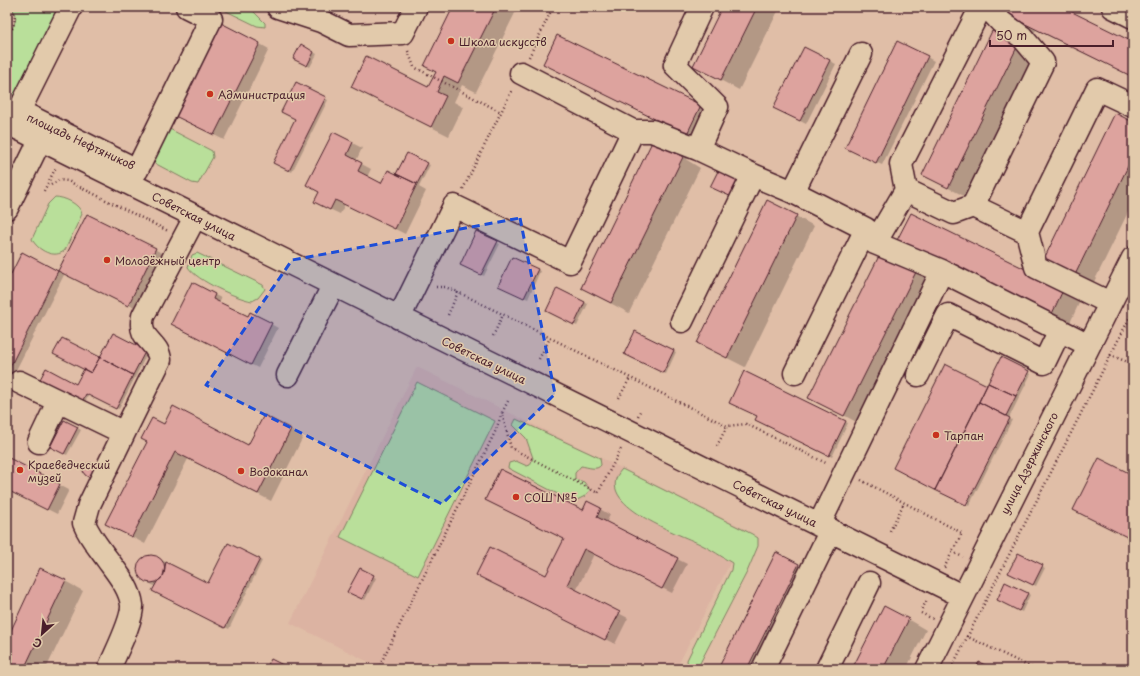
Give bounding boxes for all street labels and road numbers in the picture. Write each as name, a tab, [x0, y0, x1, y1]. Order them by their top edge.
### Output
street label: площадь Нефтяников	[24, 108, 138, 174]
street label: Советская улица	[149, 187, 239, 245]
street label: Советская улица	[439, 332, 529, 388]
street label: улица Дзержинского	[996, 409, 1062, 517]
street label: Советская улица	[730, 475, 820, 531]

